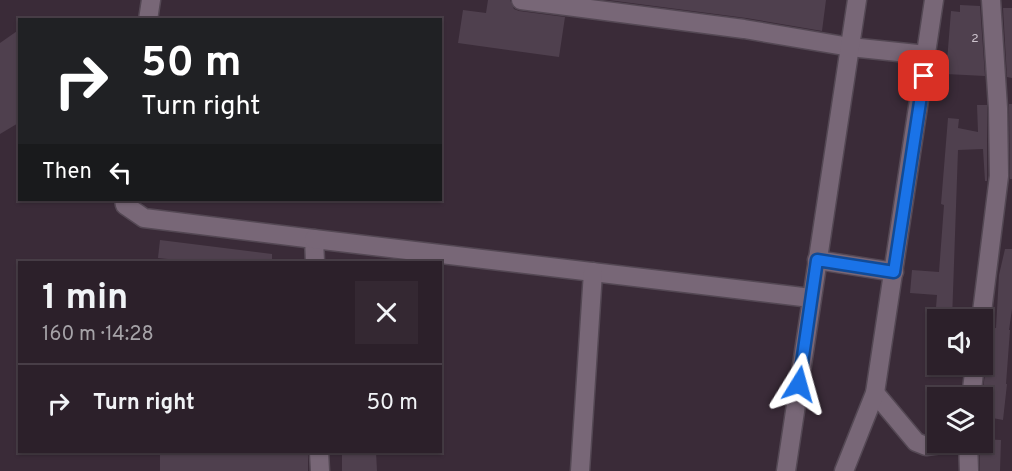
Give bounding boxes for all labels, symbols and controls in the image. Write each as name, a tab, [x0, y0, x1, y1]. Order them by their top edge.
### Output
house number: 2	[971, 31, 979, 47]
text: 50 m	[141, 38, 242, 91]
icon: right	[42, 42, 120, 120]
pin	[898, 50, 949, 101]
icon: arrive	[907, 59, 940, 92]
text: Turn right	[141, 90, 260, 124]
icon: left	[104, 156, 137, 189]
text: Then	[42, 159, 92, 186]
text: 1 min	[42, 276, 128, 322]
button: close	[355, 281, 418, 344]
map controls	[927, 309, 993, 453]
button: sound	[927, 309, 993, 375]
text: 160 m · 14:28	[42, 322, 154, 348]
position arrow	[767, 352, 831, 416]
icon: right	[42, 387, 75, 420]
button: layers	[927, 387, 993, 453]
text: Turn right	[93, 390, 195, 417]
text: 50 m	[366, 390, 418, 417]

